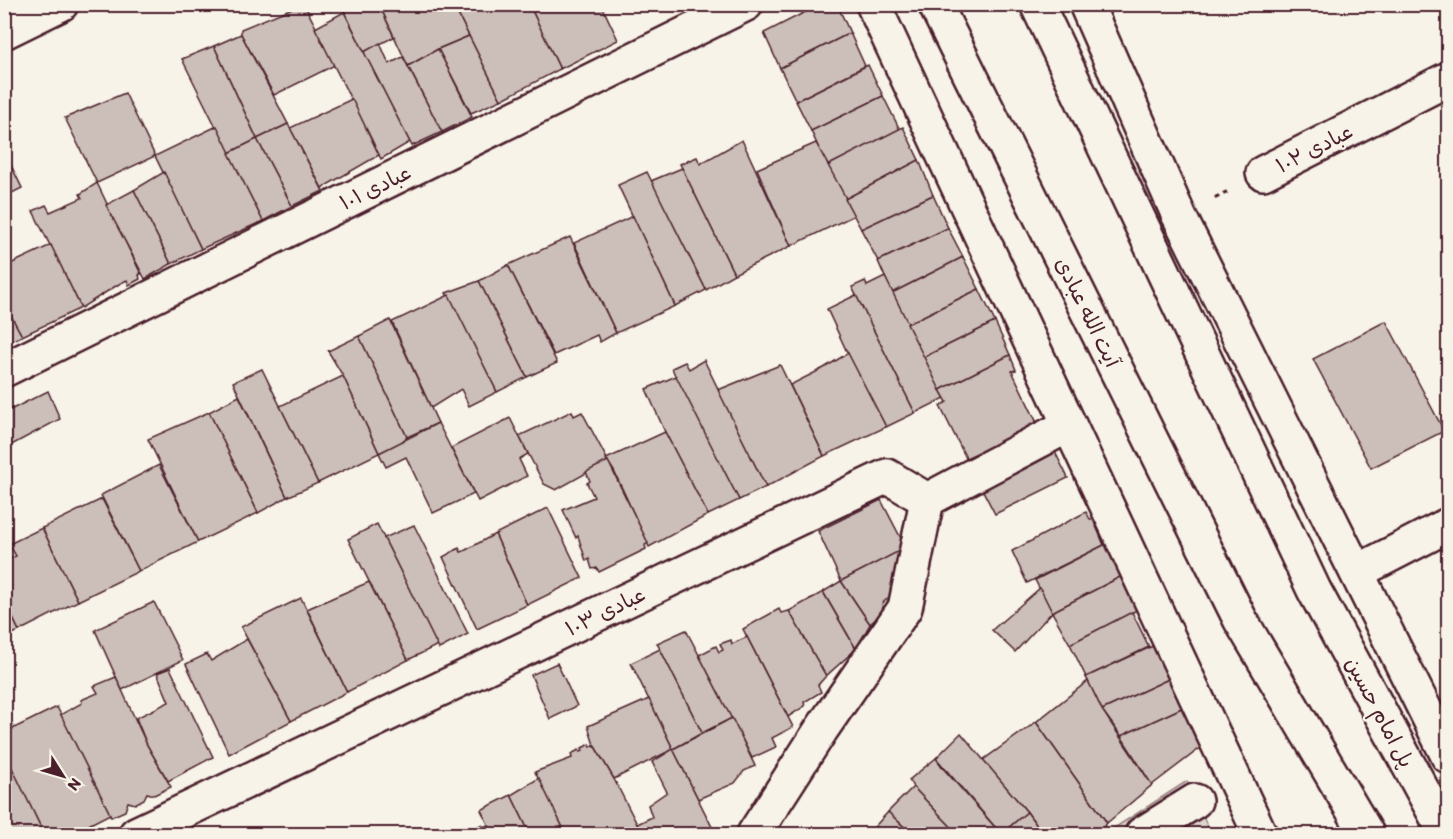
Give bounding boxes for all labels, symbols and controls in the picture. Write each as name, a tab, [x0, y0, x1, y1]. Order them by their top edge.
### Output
street label: عبادی ۱۰۲	[1271, 118, 1357, 179]
street label: عبادی ۱۰۱	[335, 159, 415, 216]
street label: آیت الله عبادی	[1050, 253, 1126, 372]
street label: عبادی ۱۰۳	[561, 581, 650, 642]
street label: پل امام حسین	[1337, 653, 1419, 773]
north arrow	[33, 746, 93, 806]
text: N	[64, 775, 85, 795]

